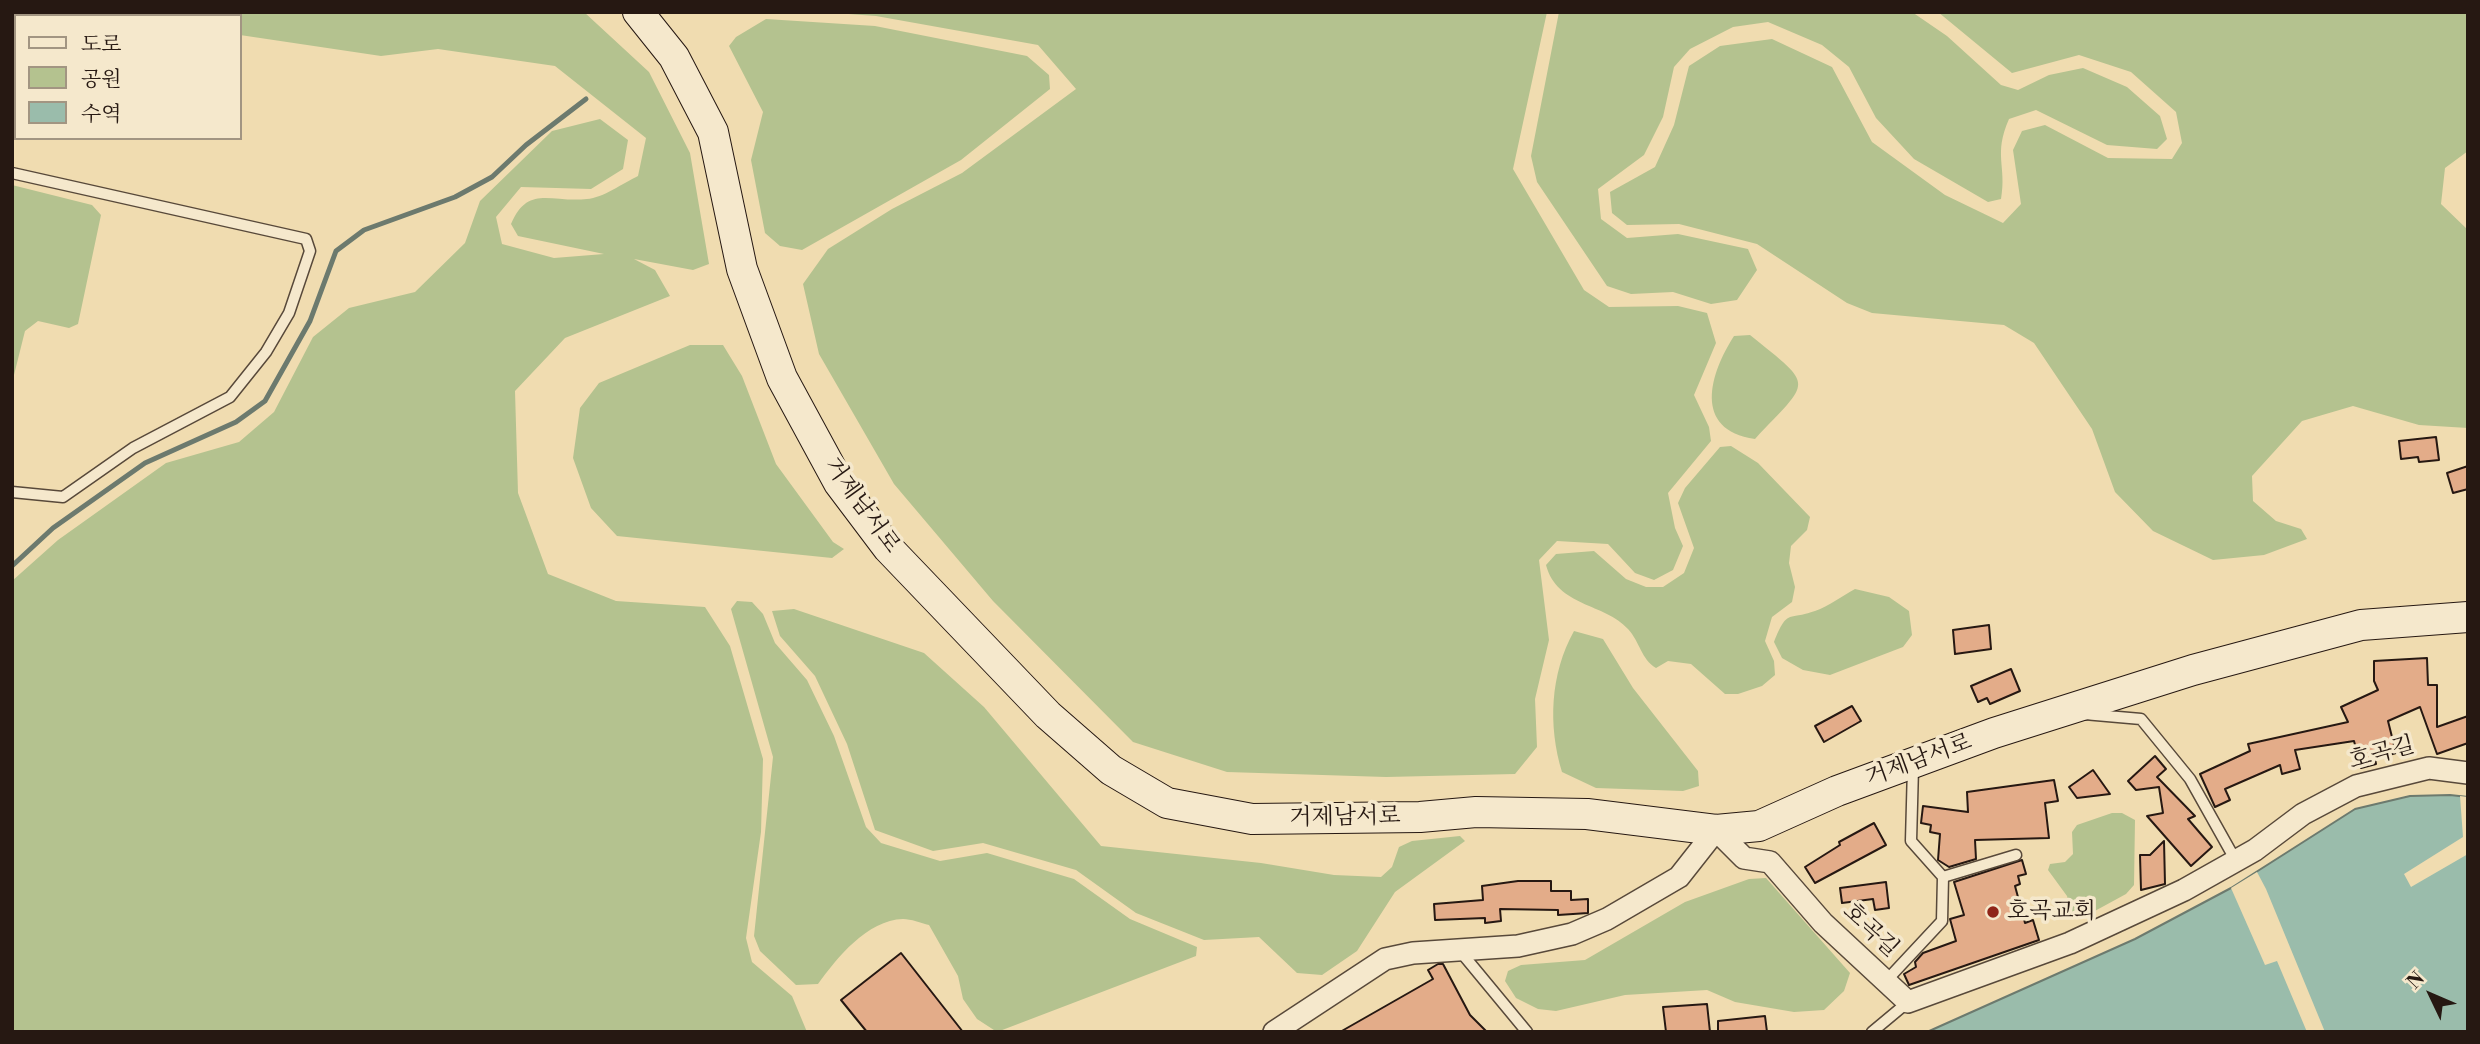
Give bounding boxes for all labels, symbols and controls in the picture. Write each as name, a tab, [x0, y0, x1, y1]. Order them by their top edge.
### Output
legend	[14, 14, 242, 140]
text: 도로	[81, 32, 122, 58]
text: 공원	[81, 67, 122, 93]
text: 수역	[81, 102, 122, 128]
street label: 거제남서로	[817, 453, 905, 559]
street label: 거제남서로	[1862, 729, 1976, 793]
street label: 호곡길	[2346, 732, 2418, 776]
street label: 거제남서로	[1289, 803, 1401, 833]
street label: 호곡길	[1836, 898, 1904, 964]
place label: 호곡교회	[2007, 898, 2096, 926]
marker: 호곡교회	[1985, 904, 2001, 920]
north arrow	[2396, 960, 2466, 1030]
text: N	[2402, 967, 2430, 994]

